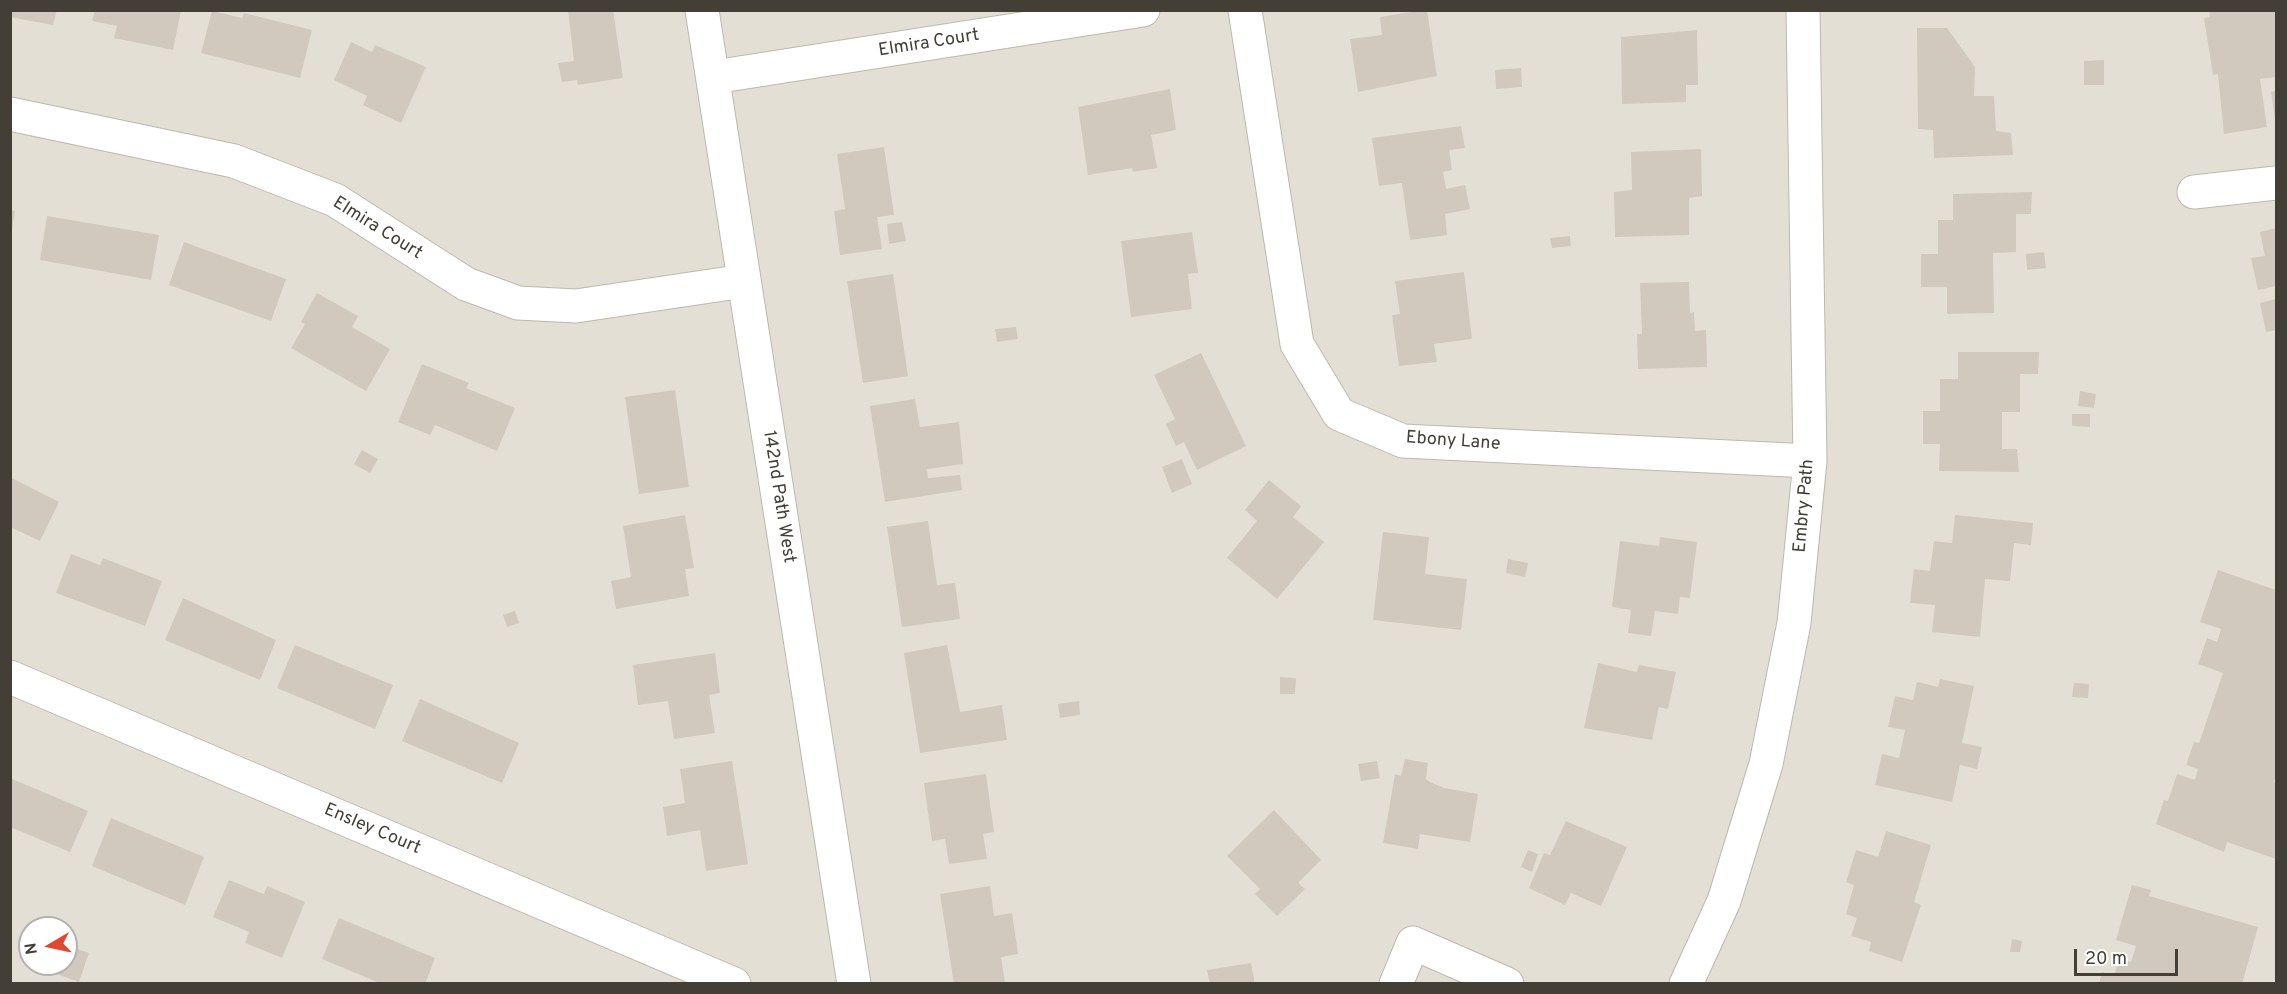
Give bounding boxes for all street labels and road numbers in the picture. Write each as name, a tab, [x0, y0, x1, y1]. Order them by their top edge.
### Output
street label: Elmira Court	[877, 25, 981, 63]
street label: Elmira Court	[328, 193, 426, 265]
street label: Ebony Lane	[1405, 428, 1501, 456]
street label: 142nd Path West	[757, 429, 799, 565]
street label: Embry Path	[1790, 458, 1820, 554]
street label: Ensley Court	[320, 800, 424, 860]

